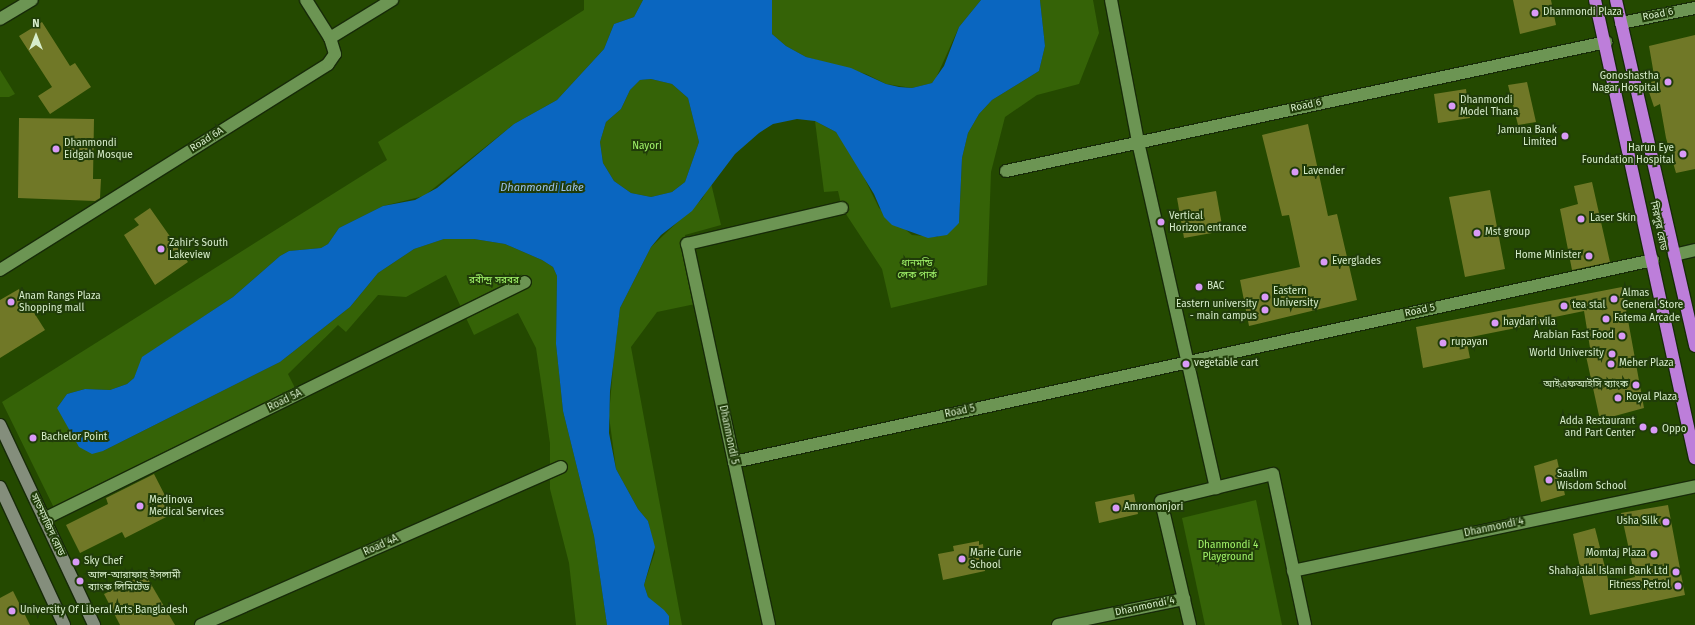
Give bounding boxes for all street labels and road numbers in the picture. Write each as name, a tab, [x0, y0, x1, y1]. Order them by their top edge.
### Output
street label: Road 6	[1642, 6, 1674, 24]
street label: Road 6	[1290, 97, 1322, 115]
street label: Road 6A	[188, 125, 226, 155]
street label: মিরপুর রোড	[1647, 200, 1669, 252]
street label: Road 5	[1404, 302, 1436, 320]
street label: Road 5A	[266, 388, 304, 414]
street label: Road 5	[944, 403, 976, 421]
street label: Dhanmondi 5	[716, 404, 740, 466]
street label: সাতমসজিদ রোড	[27, 492, 67, 558]
street label: Dhanmondi 4	[1463, 516, 1525, 540]
street label: Road 4A	[362, 533, 400, 559]
street label: Dhanmondi 4	[1114, 595, 1176, 619]

